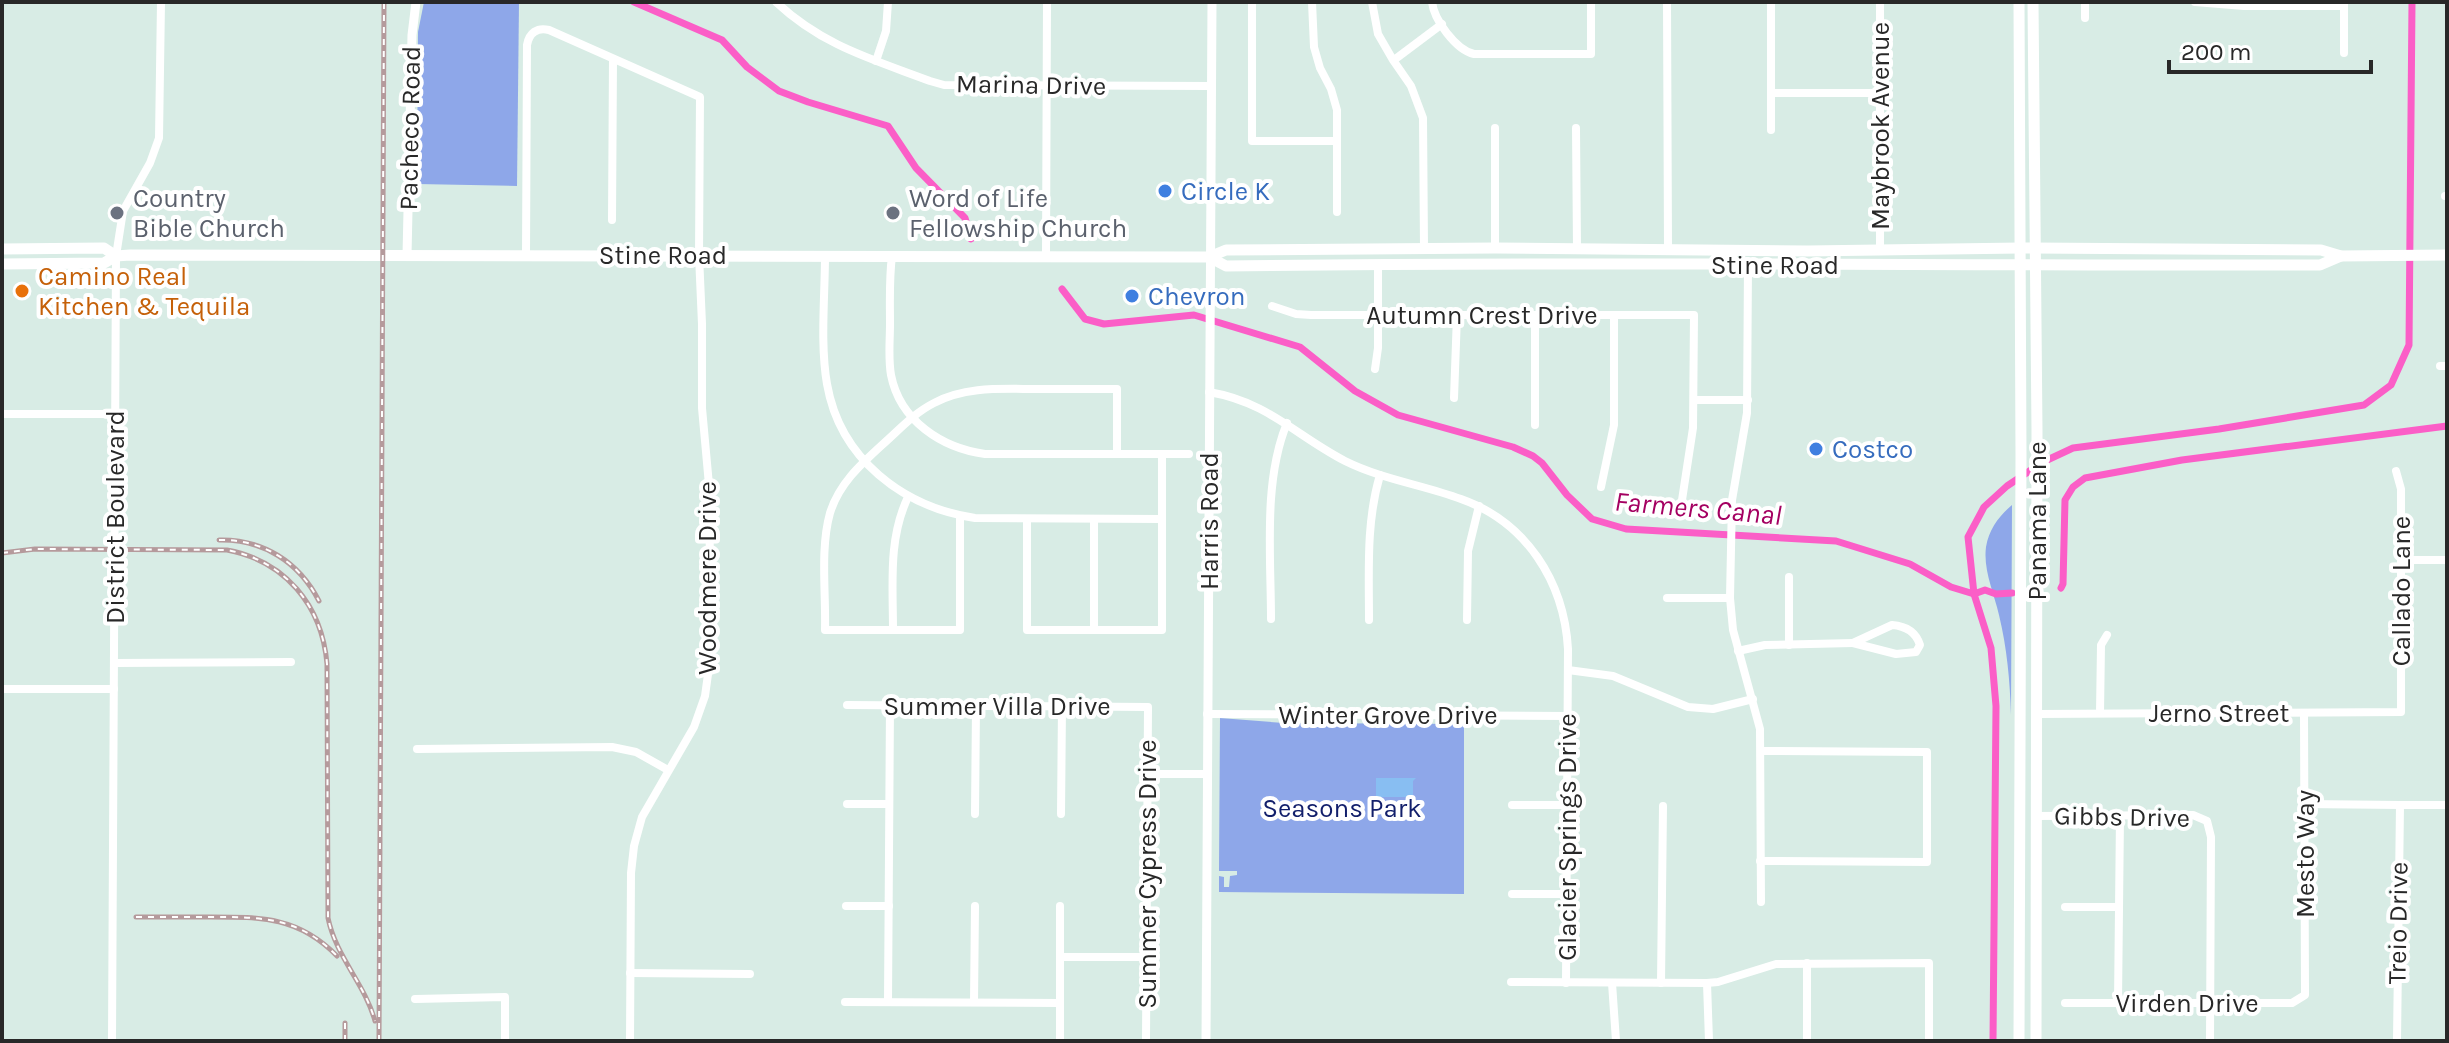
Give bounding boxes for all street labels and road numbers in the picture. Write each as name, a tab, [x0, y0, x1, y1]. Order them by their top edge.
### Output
street label: Maybrook Avenue	[1865, 22, 1896, 230]
street label: Pacheco Road	[393, 45, 427, 211]
street label: Marina Drive	[956, 68, 1106, 102]
street label: Stine Road	[599, 240, 727, 271]
street label: Stine Road	[1711, 250, 1839, 281]
street label: Autumn Crest Drive	[1366, 300, 1598, 331]
street label: District Boulevard	[100, 410, 131, 624]
street label: Panama Lane	[2022, 441, 2053, 601]
street label: Harris Road	[1194, 452, 1225, 590]
street label: Woodmere Drive	[692, 481, 723, 675]
street label: Callado Lane	[2386, 516, 2417, 666]
street label: Summer Villa Drive	[883, 691, 1111, 722]
street label: Jerno Street	[2149, 698, 2290, 729]
street label: Winter Grove Drive	[1278, 700, 1498, 731]
street label: Glacier Springs Drive	[1552, 713, 1583, 961]
street label: Summer Cypress Drive	[1132, 739, 1163, 1009]
street label: Mesto Way	[2290, 790, 2321, 918]
street label: Gibbs Drive	[2054, 800, 2190, 834]
street label: Treio Drive	[2381, 861, 2415, 985]
street label: Virden Drive	[2115, 988, 2259, 1019]

